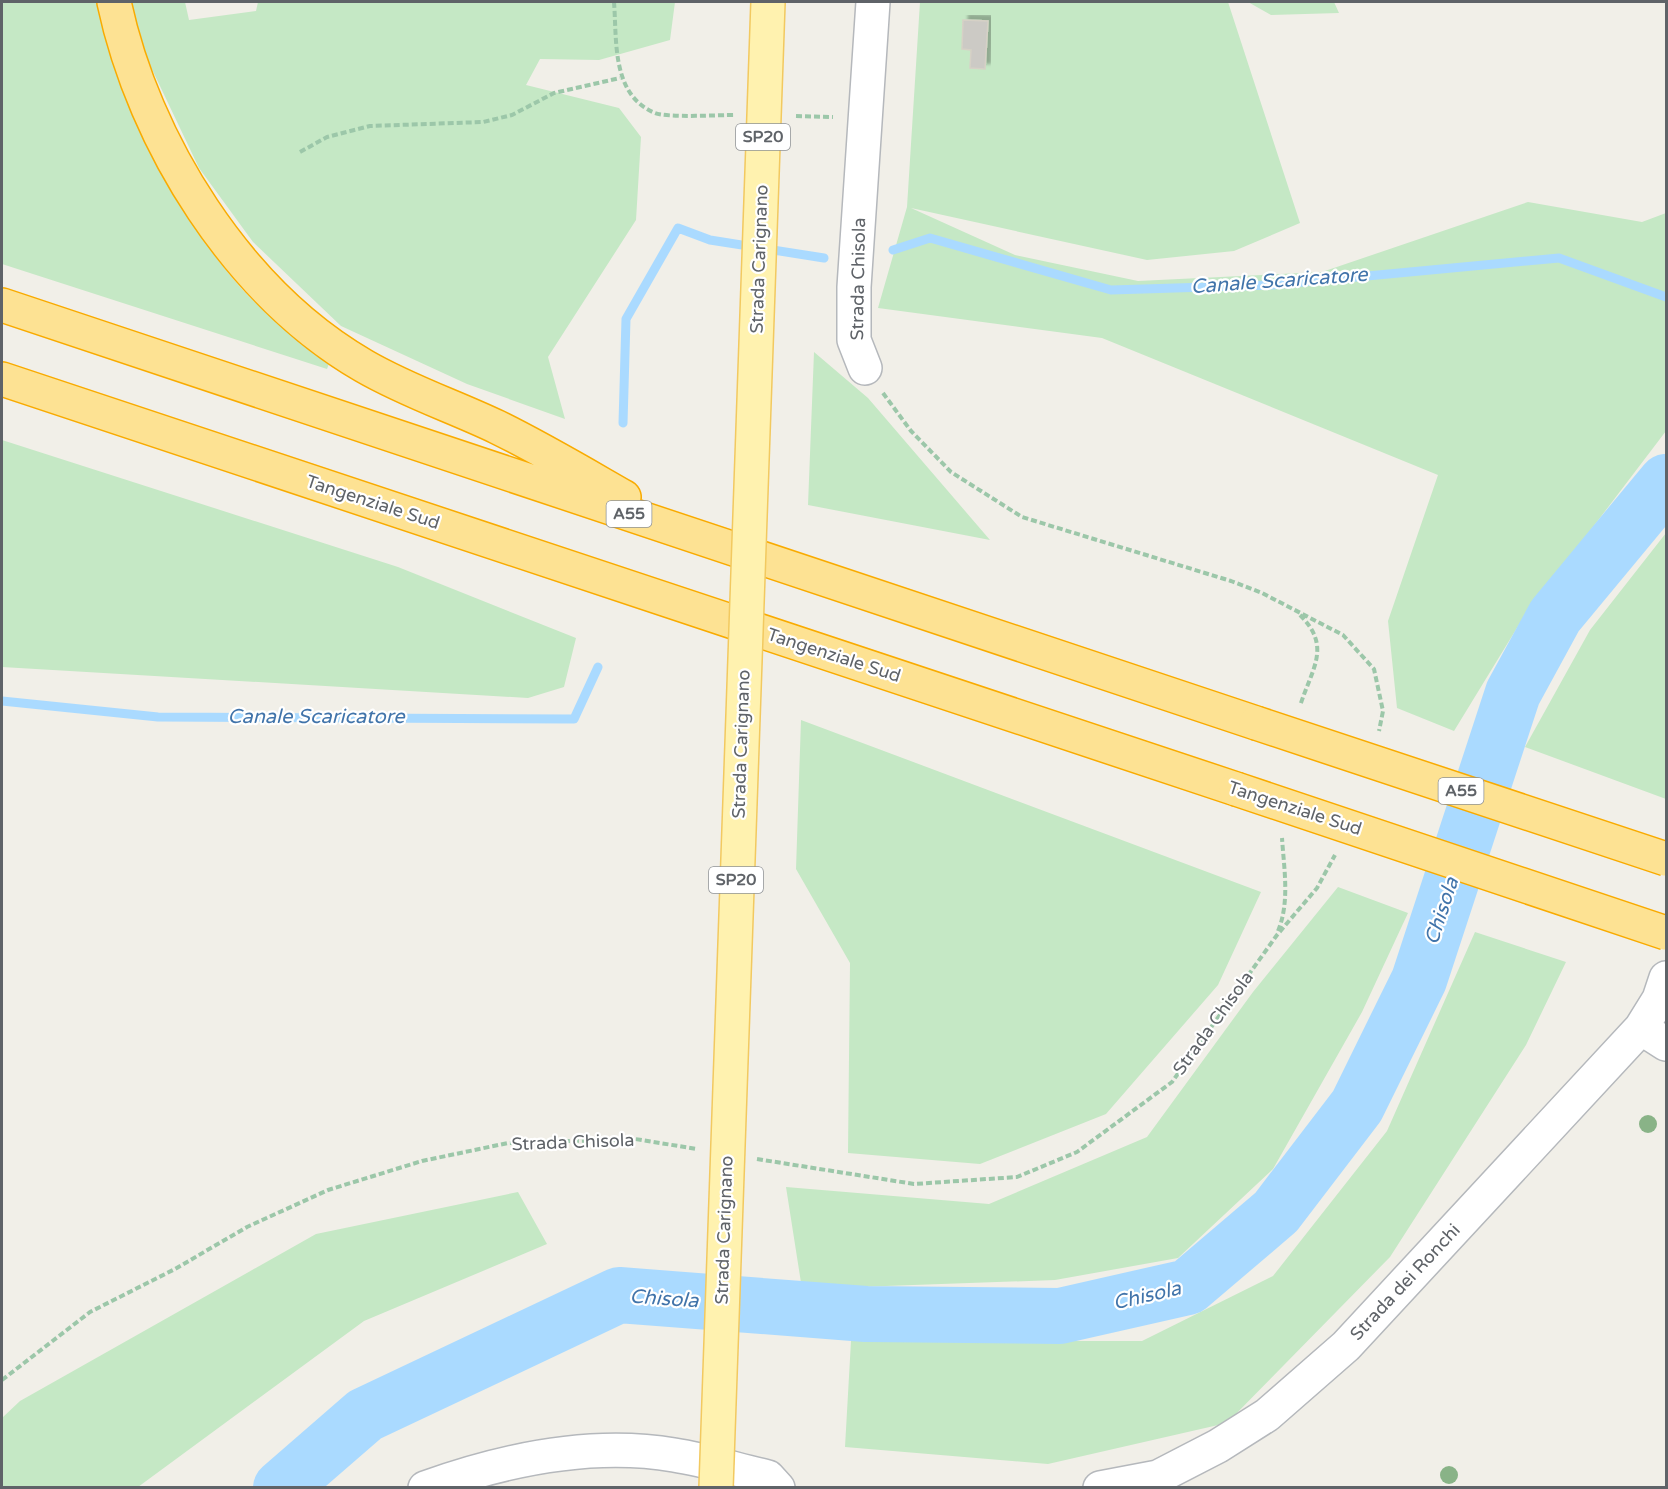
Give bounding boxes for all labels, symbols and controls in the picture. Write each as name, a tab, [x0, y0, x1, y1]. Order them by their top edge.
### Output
road number: SP20	[736, 124, 790, 150]
street label: Strada Carignano	[745, 184, 773, 334]
street label: Strada Chisola	[846, 217, 870, 341]
water label: Canale Scaricatore	[1190, 263, 1370, 299]
street label: Tangenziale Sud	[303, 470, 443, 534]
road number: A55	[606, 501, 652, 527]
street label: Tangenziale Sud	[764, 623, 904, 687]
street label: Strada Carignano	[727, 669, 755, 819]
water label: Canale Scaricatore	[228, 705, 406, 729]
street label: Tangenziale Sud	[1225, 776, 1365, 840]
road number: A55	[1438, 778, 1484, 804]
road number: SP20	[709, 867, 763, 893]
water label: Chisola	[1420, 874, 1464, 948]
street label: Strada Chisola	[1168, 967, 1258, 1079]
street label: Strada Chisola	[511, 1129, 635, 1155]
street label: Strada Carignano	[710, 1155, 738, 1305]
street label: Strada dei Ronchi	[1345, 1219, 1465, 1345]
water label: Chisola	[1111, 1276, 1184, 1315]
water label: Chisola	[629, 1285, 700, 1313]

